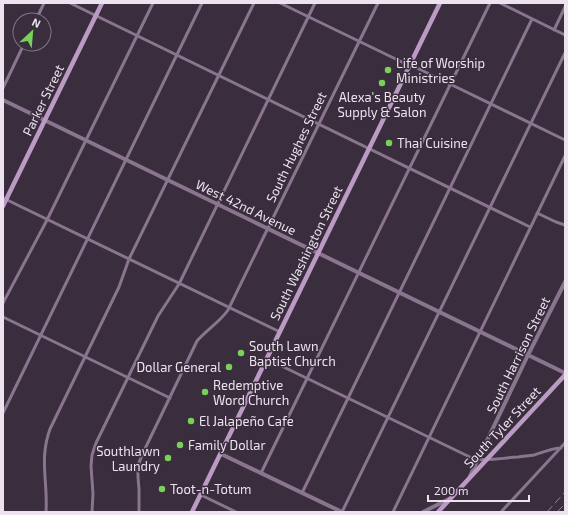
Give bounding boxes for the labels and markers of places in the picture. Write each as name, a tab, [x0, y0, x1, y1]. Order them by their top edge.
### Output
place label: Life of Worship Ministries	[396, 55, 485, 86]
marker: Life of Worship Ministries	[383, 65, 393, 75]
marker: Alexa's Beauty Supply & Salon	[377, 78, 387, 88]
place label: Alexa's Beauty Supply & Salon	[337, 89, 427, 120]
place label: Thai Cuisine	[397, 135, 468, 151]
marker: Thai Cuisine	[384, 138, 394, 148]
place label: South Lawn Baptist Church	[249, 338, 336, 369]
marker: South Lawn Baptist Church	[236, 348, 246, 358]
place label: Dollar General	[136, 359, 221, 375]
marker: Dollar General	[224, 362, 234, 372]
place label: Redemptive Word Church	[213, 377, 289, 408]
marker: Redemptive Word Church	[200, 387, 210, 397]
place label: El Jalapeño Cafe	[199, 413, 294, 429]
marker: El Jalapeño Cafe	[186, 416, 196, 426]
place label: Family Dollar	[188, 437, 266, 453]
marker: Family Dollar	[175, 440, 185, 450]
place label: Southlawn Laundry	[96, 443, 160, 474]
marker: Southlawn Laundry	[163, 453, 173, 463]
place label: Toot-n-Totum	[170, 481, 252, 497]
marker: Toot-n-Totum	[157, 484, 167, 494]

